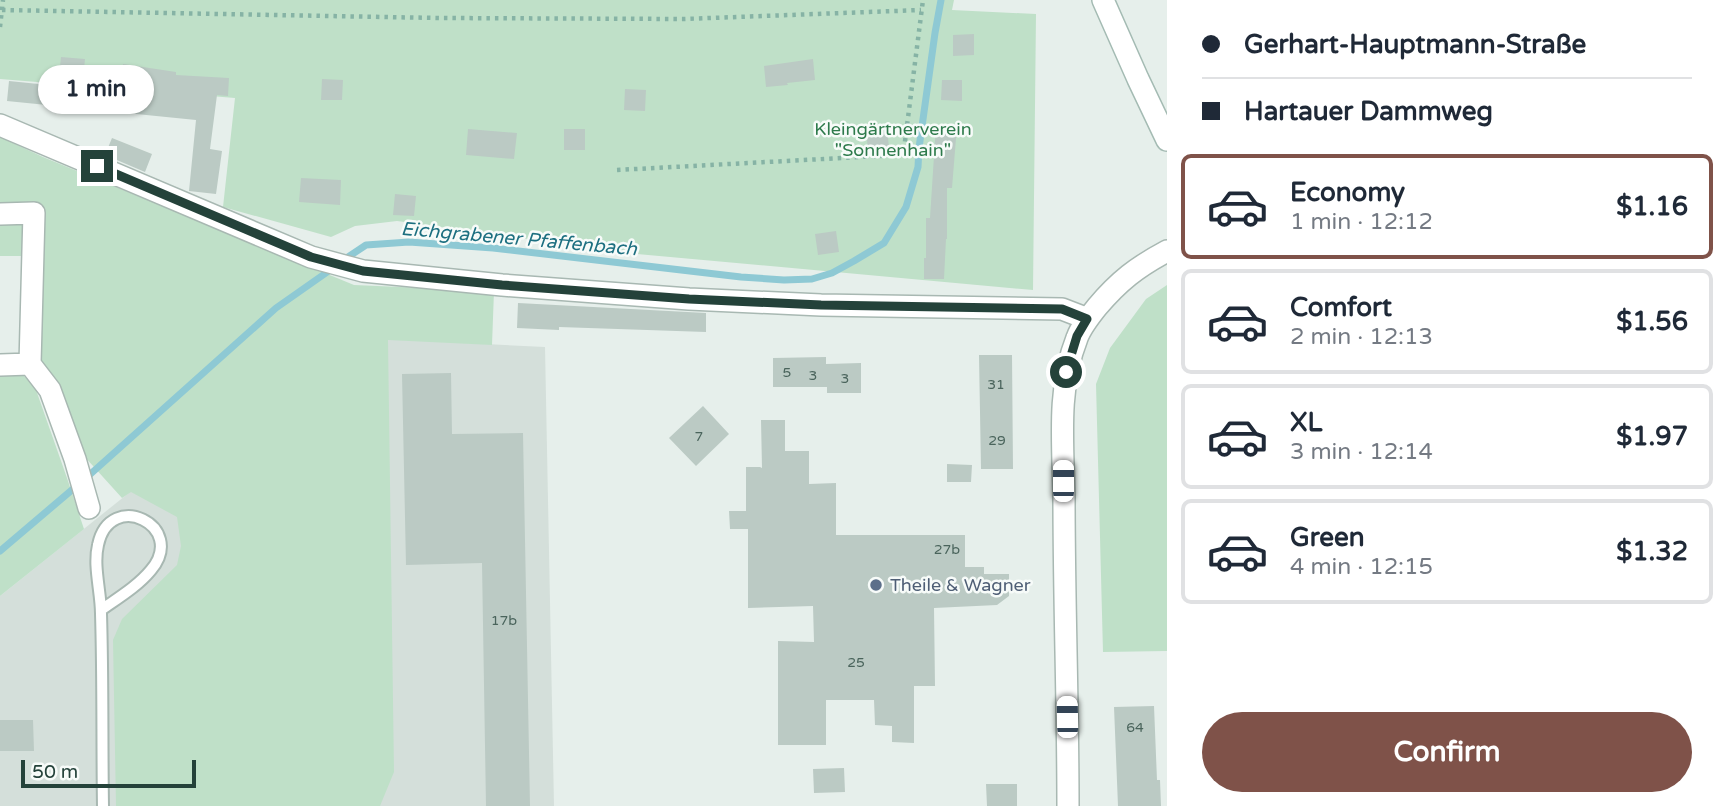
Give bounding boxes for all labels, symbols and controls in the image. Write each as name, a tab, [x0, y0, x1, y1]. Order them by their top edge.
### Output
text: Gerhart-Hauptmann-Straße	[1244, 29, 1586, 60]
callout: 1 min	[39, 64, 155, 114]
text: 1 min	[65, 75, 127, 103]
text: Hartauer Dammweg	[1244, 96, 1493, 127]
park label: Kleingärtnerverein "Sonnenhain"	[814, 118, 972, 161]
route end	[81, 150, 113, 182]
icon: car	[1206, 175, 1269, 238]
text: Economy	[1290, 177, 1405, 208]
text: $1.16	[1616, 191, 1688, 222]
text: 1 min · 12:12	[1290, 208, 1433, 236]
water label: Eichgrabener Pfaffenbach	[400, 218, 638, 260]
icon: car	[1206, 290, 1269, 353]
text: Comfort	[1290, 292, 1392, 323]
text: $1.56	[1616, 306, 1688, 337]
text: 2 min · 12:13	[1290, 323, 1433, 351]
route start	[1050, 356, 1082, 388]
house number: 5	[783, 364, 791, 381]
house number: 3	[809, 367, 817, 384]
house number: 3	[841, 370, 849, 387]
house number: 31	[987, 376, 1005, 393]
icon: car	[1206, 405, 1269, 468]
text: XL	[1290, 407, 1322, 438]
text: $1.97	[1616, 421, 1688, 452]
house number: 7	[695, 428, 703, 445]
house number: 29	[988, 432, 1006, 449]
text: 3 min · 12:14	[1290, 438, 1433, 466]
car	[1053, 460, 1074, 502]
icon: car	[1206, 520, 1269, 583]
text: Green	[1290, 522, 1365, 553]
text: $1.32	[1616, 536, 1688, 567]
house number: 27b	[934, 541, 960, 558]
text: 4 min · 12:15	[1290, 553, 1433, 581]
place label: Theile & Wagner	[890, 574, 1031, 596]
marker: Theile & Wagner	[868, 577, 884, 593]
house number: 17b	[491, 612, 517, 629]
house number: 25	[847, 654, 865, 671]
car	[1057, 696, 1078, 738]
button: Confirm	[1202, 712, 1692, 792]
house number: 64	[1126, 719, 1144, 736]
scale bar	[21, 757, 196, 789]
text: 50 m	[32, 761, 78, 783]

